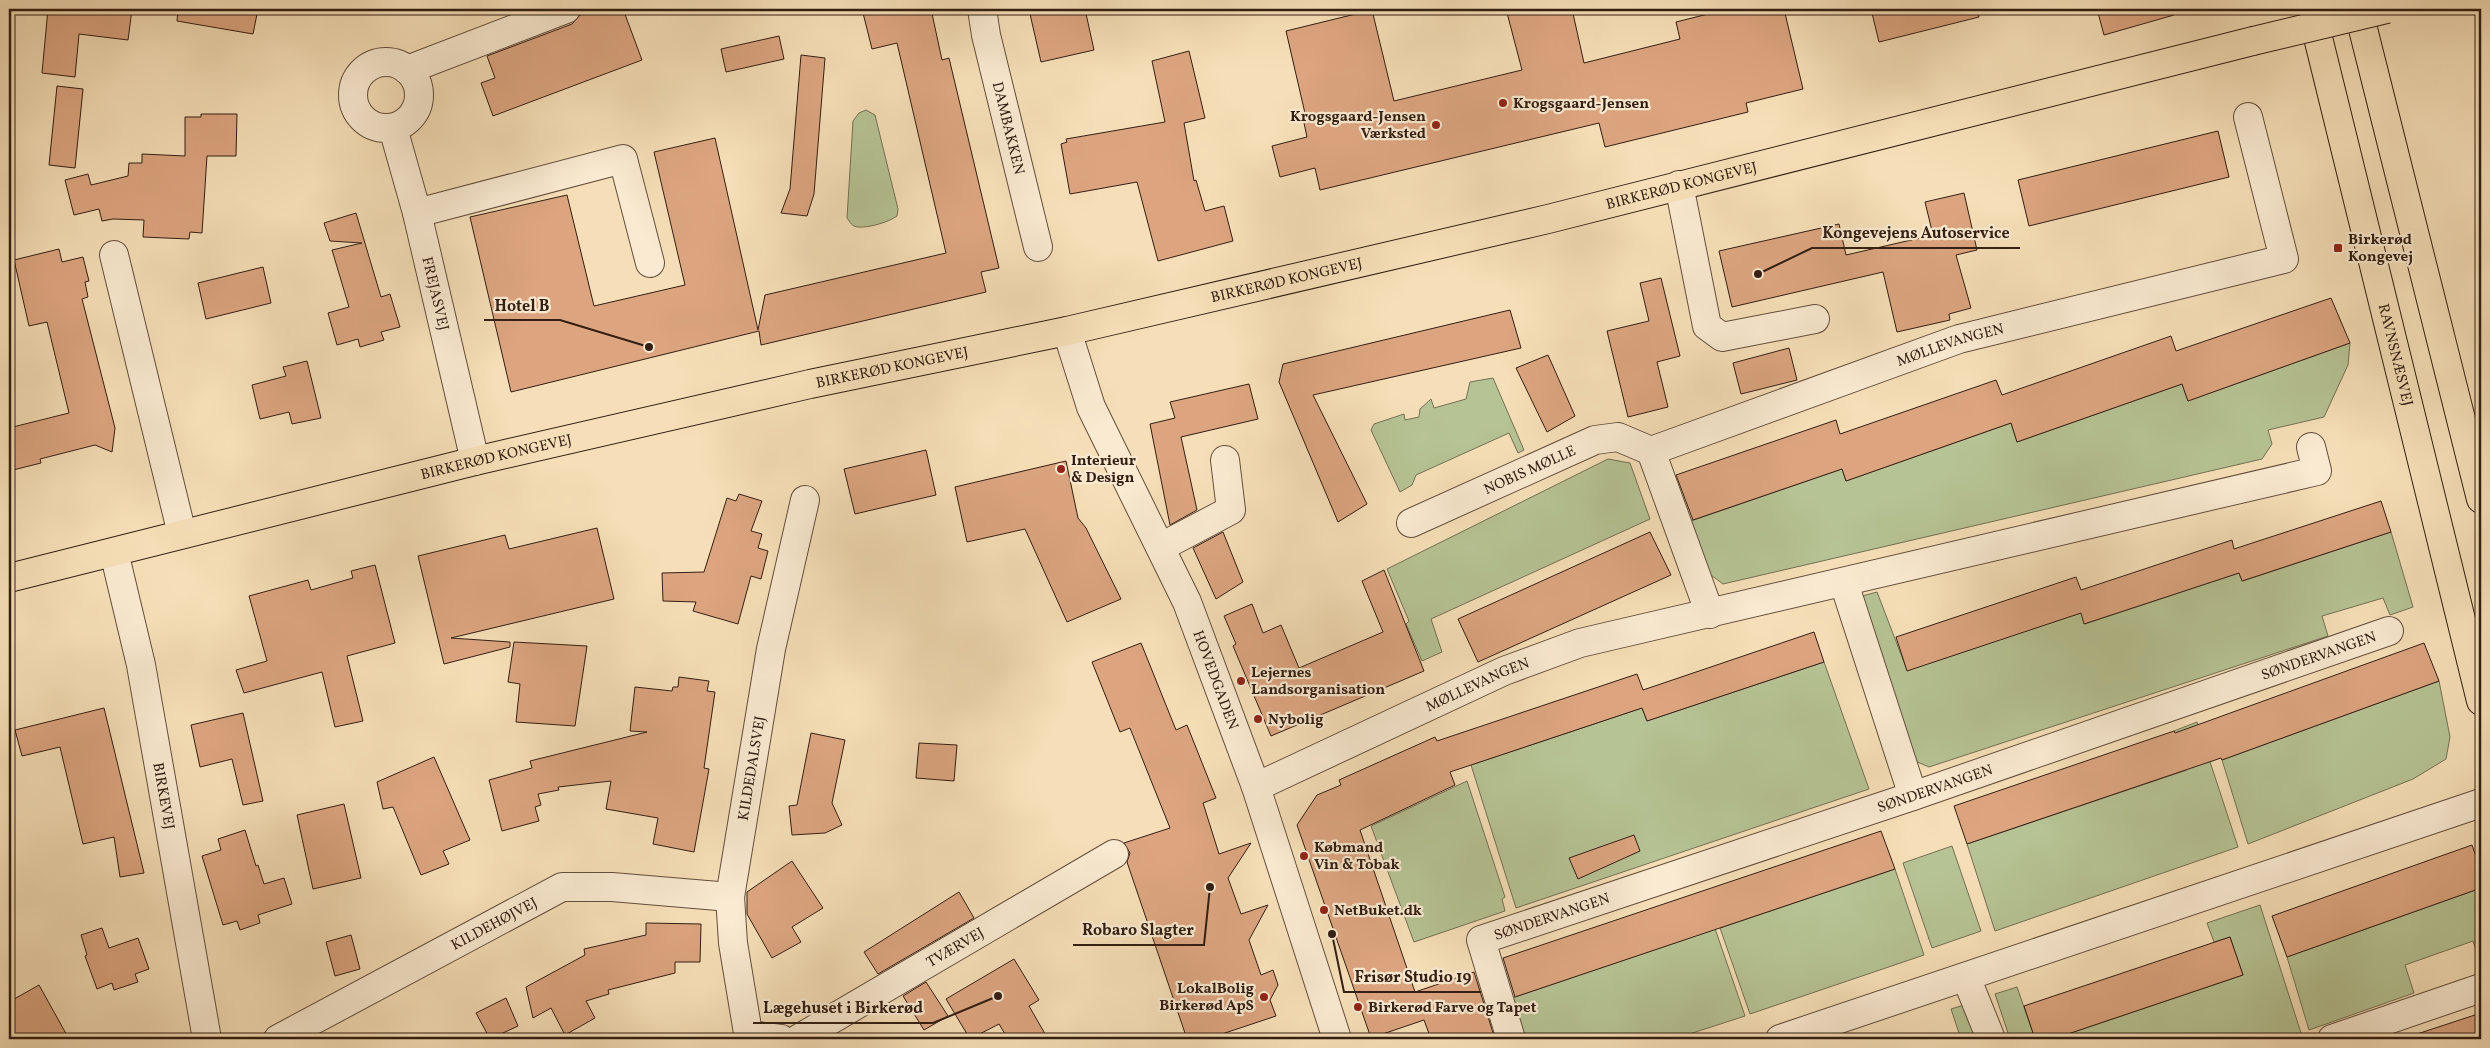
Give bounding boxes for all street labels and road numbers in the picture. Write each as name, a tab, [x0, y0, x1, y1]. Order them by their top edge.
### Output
street label: DAMBAKKEN	[986, 80, 1029, 177]
street label: BIRKERØD KONGEVEJ	[1604, 158, 1760, 216]
street label: BIRKERØD KONGEVEJ	[1209, 254, 1365, 309]
street label: FREJASVEJ	[416, 255, 453, 333]
street label: RAVNSNÆSVEJ	[2372, 302, 2417, 409]
street label: MØLLEVANGEN	[1894, 319, 2006, 373]
street label: BIRKERØD KONGEVEJ	[814, 343, 971, 394]
street label: BIRKERØD KONGEVEJ	[418, 430, 574, 486]
street label: NOBIS MØLLE	[1481, 441, 1579, 501]
street label: SØNDERVANGEN	[2259, 627, 2379, 687]
street label: HOVEDGADEN	[1186, 628, 1243, 733]
street label: MØLLEVANGEN	[1423, 654, 1533, 718]
street label: KILDEDALSVEJ	[734, 714, 772, 822]
street label: SØNDERVANGEN	[1875, 760, 1996, 819]
street label: BIRKEVEJ	[146, 761, 179, 831]
street label: SØNDERVANGEN	[1492, 889, 1613, 947]
street label: KILDEHØJVEJ	[448, 893, 542, 956]
street label: TVÆRVEJ	[923, 923, 989, 974]

